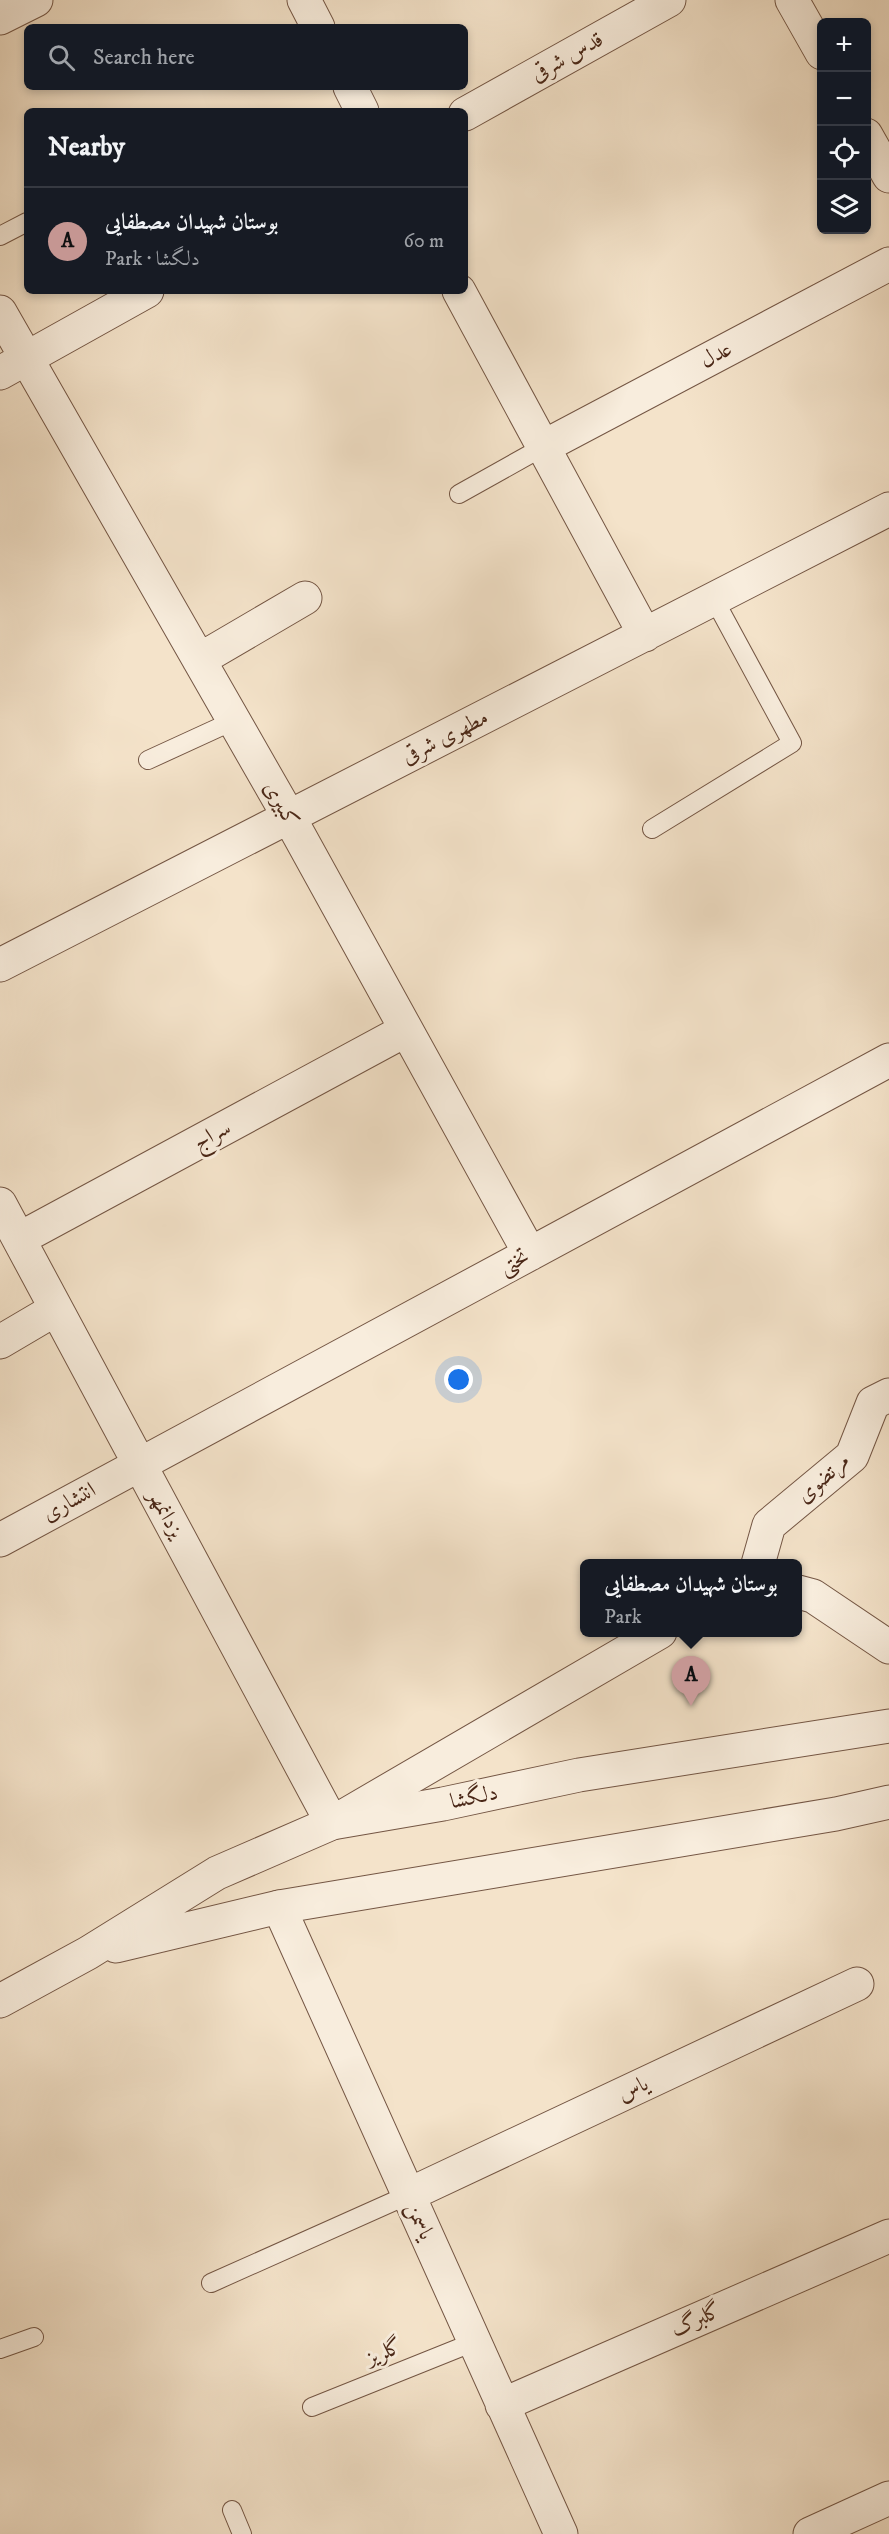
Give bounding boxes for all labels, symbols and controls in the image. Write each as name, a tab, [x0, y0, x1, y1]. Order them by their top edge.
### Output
map controls	[817, 18, 871, 234]
button: +	[817, 18, 871, 72]
search box	[24, 24, 468, 90]
street label: قدس شرقی	[526, 26, 608, 88]
icon: search	[45, 41, 78, 74]
text: Search here	[93, 44, 195, 71]
button: −	[817, 72, 871, 126]
button: locate	[817, 126, 871, 180]
text: Nearby	[48, 131, 125, 164]
button: layers	[817, 180, 871, 234]
text: بوستان شهیدان مصطفایی	[105, 209, 279, 236]
text: A	[61, 229, 74, 254]
text: 60 m	[404, 229, 444, 254]
text: Park · دلگشا	[105, 247, 200, 272]
street label: عدل	[695, 336, 737, 374]
street label: مطهری شرقی	[397, 704, 493, 770]
street label: کبیری	[257, 776, 305, 832]
street label: سراج	[188, 1114, 238, 1161]
street label: تختی	[494, 1243, 534, 1282]
your location	[444, 1365, 473, 1394]
street label: مرتضوی	[791, 1447, 856, 1510]
street label: انتشاری	[38, 1476, 100, 1528]
street label: یزدانمهر	[141, 1483, 191, 1545]
popup	[580, 1559, 802, 1637]
text: بوستان شهیدان مصطفایی	[604, 1571, 778, 1598]
text: Park	[604, 1605, 642, 1630]
pin: A	[672, 1656, 710, 1706]
street label: دلگشا	[447, 1778, 500, 1815]
street label: یاس	[613, 2069, 654, 2108]
street label: یاسمن	[399, 2198, 441, 2246]
street label: گلبرگ	[666, 2296, 725, 2343]
street label: گلریز	[360, 2332, 406, 2372]

